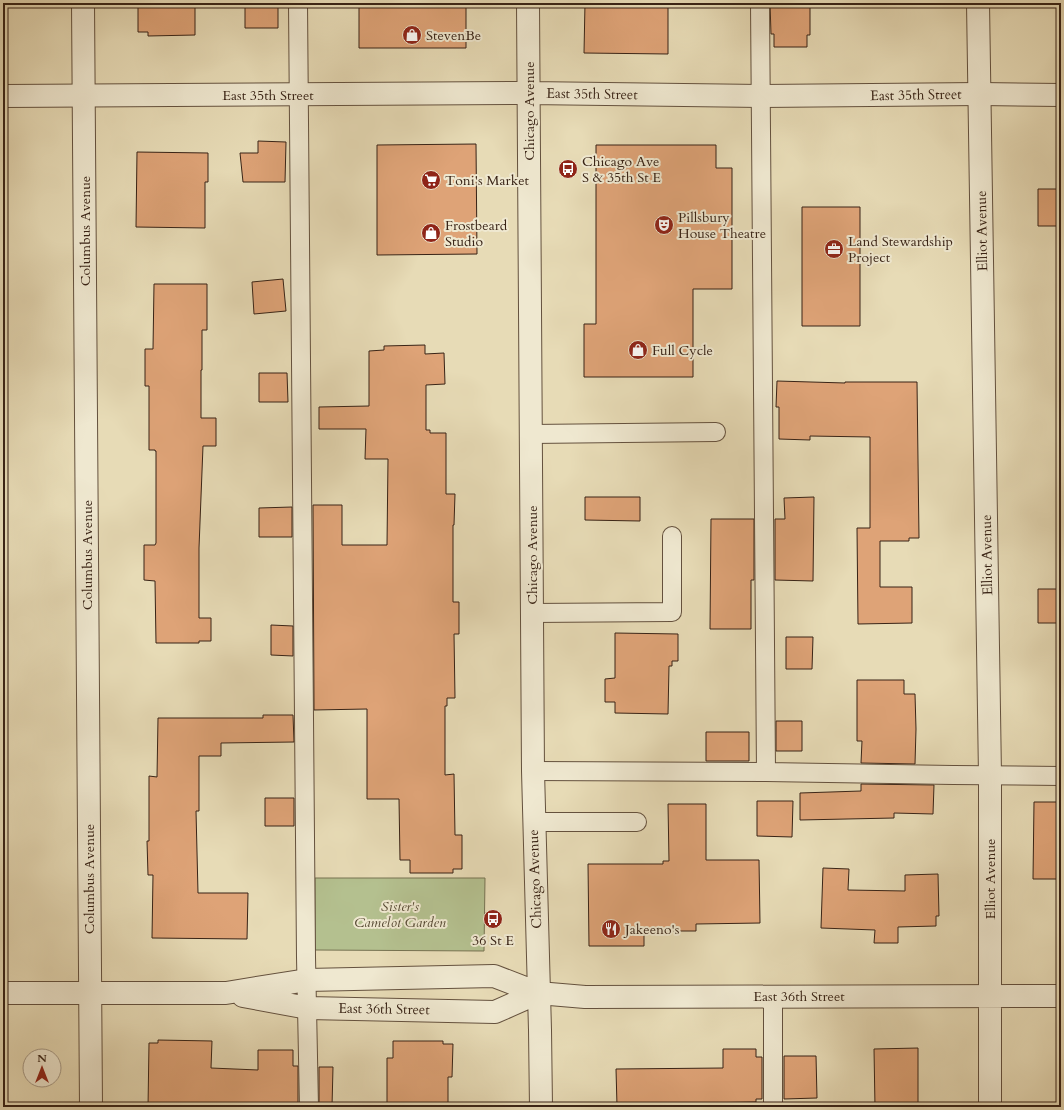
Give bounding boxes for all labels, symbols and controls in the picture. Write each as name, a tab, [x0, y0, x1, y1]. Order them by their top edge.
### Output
shop icon: StevenBe	[401, 24, 423, 46]
place label: StevenBe	[426, 26, 481, 45]
street label: Chicago Avenue	[520, 61, 539, 161]
street label: East 35th Street	[546, 84, 638, 104]
street label: East 35th Street	[870, 85, 962, 105]
street label: East 35th Street	[222, 86, 314, 105]
place label: Chicago Ave S & 35th St E	[582, 152, 661, 187]
bus stop icon: Chicago Ave S & 35th St E	[557, 158, 579, 180]
supermarket icon: Toni's Market	[420, 169, 442, 191]
place label: Toni's Market	[445, 171, 530, 190]
street label: Columbus Avenue	[76, 176, 95, 286]
street label: Elliot Avenue	[972, 190, 992, 272]
place label: Pillsbury House Theatre	[678, 208, 766, 243]
theatre icon: Pillsbury House Theatre	[653, 214, 675, 236]
place label: Frostbeard Studio	[445, 216, 508, 251]
shop icon: Frostbeard Studio	[420, 222, 442, 244]
place label: Land Stewardship Project	[848, 232, 953, 267]
office icon: Land Stewardship Project	[823, 238, 845, 260]
shop icon: Full Cycle	[627, 339, 649, 361]
place label: Full Cycle	[652, 341, 713, 360]
street label: Columbus Avenue	[78, 500, 97, 610]
street label: Chicago Avenue	[523, 505, 542, 605]
street label: Elliot Avenue	[977, 514, 997, 596]
street label: Columbus Avenue	[80, 824, 99, 934]
street label: Chicago Avenue	[524, 829, 546, 929]
street label: Elliot Avenue	[981, 839, 1000, 919]
park label: Sister's Camelot Garden	[354, 897, 446, 932]
bus stop icon: 36 St E	[482, 908, 504, 930]
restaurant icon: Jakeeno's	[600, 918, 622, 940]
place label: Jakeeno's	[623, 920, 680, 939]
place label: 36 St E	[472, 931, 514, 950]
street label: East 36th Street	[753, 987, 845, 1006]
street label: East 36th Street	[338, 999, 430, 1019]
north arrow	[22, 1048, 62, 1088]
text: N	[37, 1051, 47, 1066]

